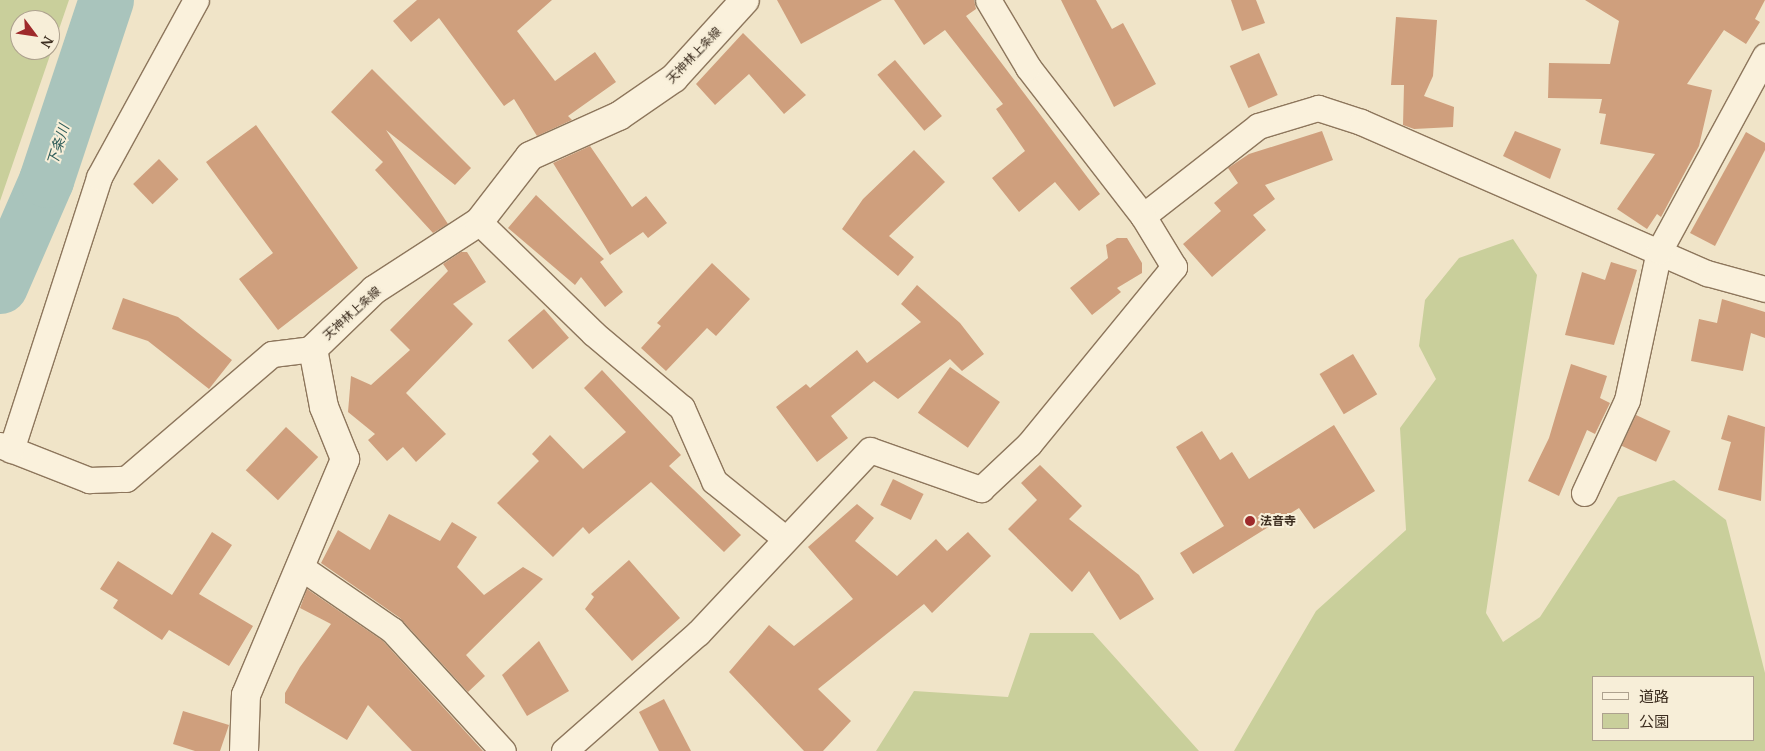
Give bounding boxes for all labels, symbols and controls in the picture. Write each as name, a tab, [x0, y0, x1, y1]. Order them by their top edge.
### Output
north arrow	[10, 10, 60, 60]
street label: 天神林上条線	[664, 24, 724, 86]
text: N	[37, 33, 58, 52]
water label: 下条川	[44, 122, 72, 168]
street label: 天神林上条線	[320, 284, 384, 342]
place label: 法音寺	[1260, 514, 1296, 528]
marker: 法音寺	[1244, 515, 1256, 527]
legend	[1592, 676, 1755, 741]
text: 道路	[1639, 686, 1669, 706]
text: 公園	[1639, 711, 1669, 731]

